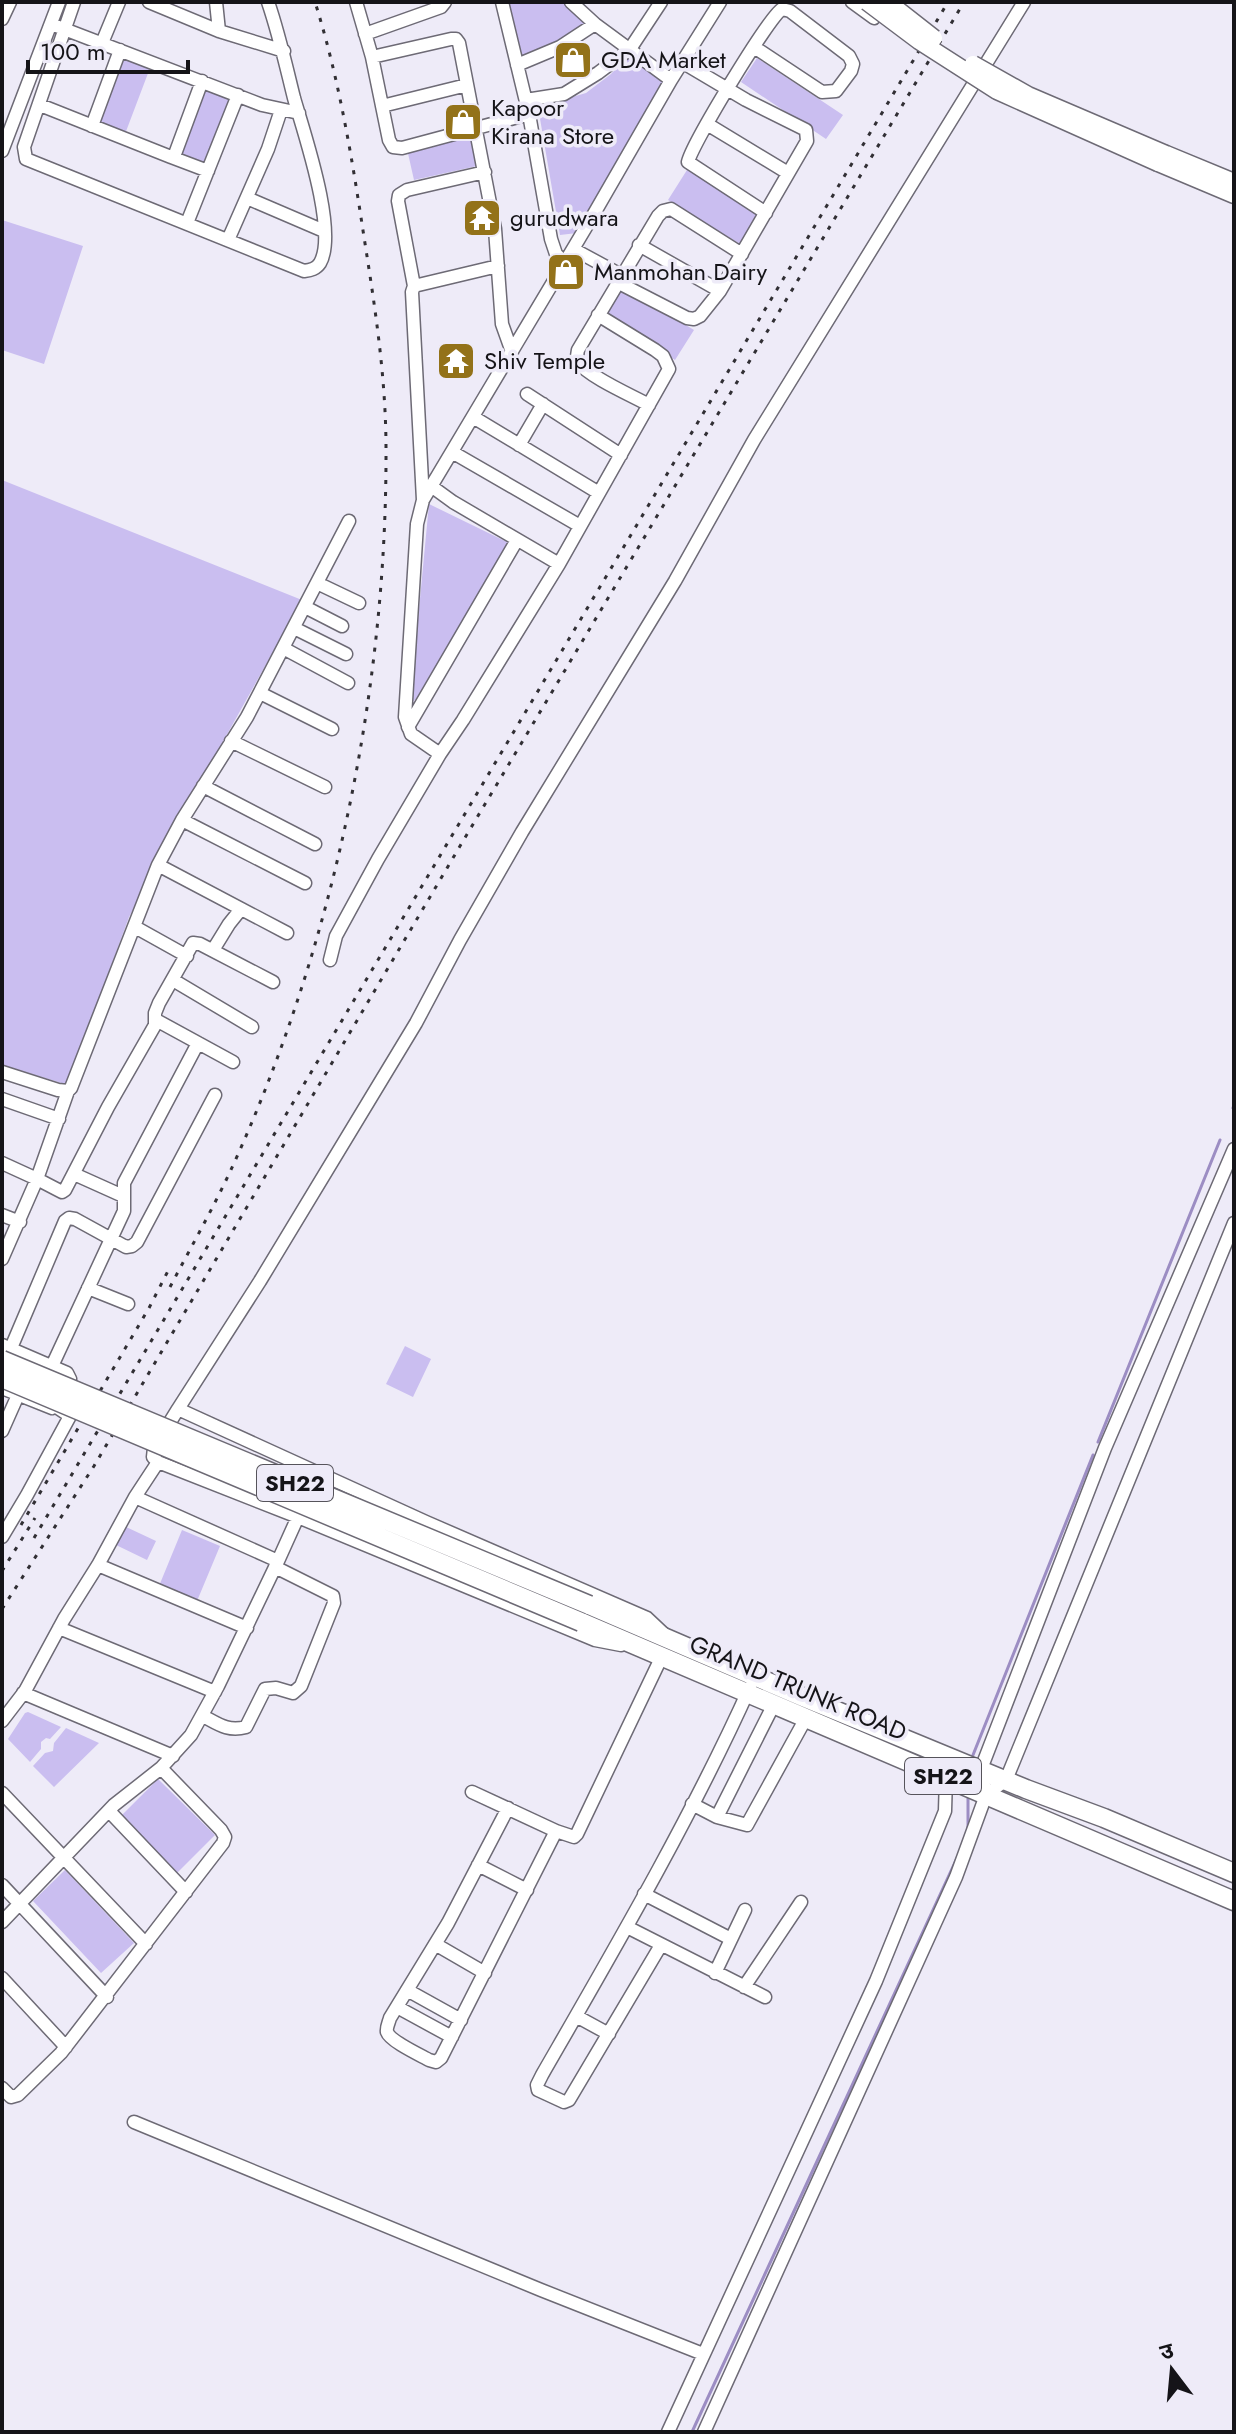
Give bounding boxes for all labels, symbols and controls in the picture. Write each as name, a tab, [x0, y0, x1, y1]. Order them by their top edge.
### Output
scale bar	[28, 24, 188, 74]
text: 100 m	[40, 34, 106, 69]
shop icon: GDA Market	[552, 39, 594, 81]
place label: GDA Market	[601, 42, 726, 77]
place label: Kapoor Kirana Store	[491, 90, 614, 153]
shop icon: Kapoor Kirana Store	[442, 101, 484, 143]
temple icon: gurudwara	[461, 197, 503, 239]
place label: gurudwara	[510, 200, 618, 235]
shop icon: Manmohan Dairy	[545, 251, 587, 293]
place label: Manmohan Dairy	[594, 254, 767, 289]
temple icon: Shiv Temple	[435, 340, 477, 382]
place label: Shiv Temple	[484, 343, 605, 378]
road number: SH22	[257, 1465, 333, 1501]
street label: GRAND TRUNK ROAD	[684, 1626, 912, 1749]
road number: SH22	[905, 1758, 981, 1794]
north arrow	[1132, 2330, 1212, 2410]
text: उ	[1156, 2333, 1178, 2368]

